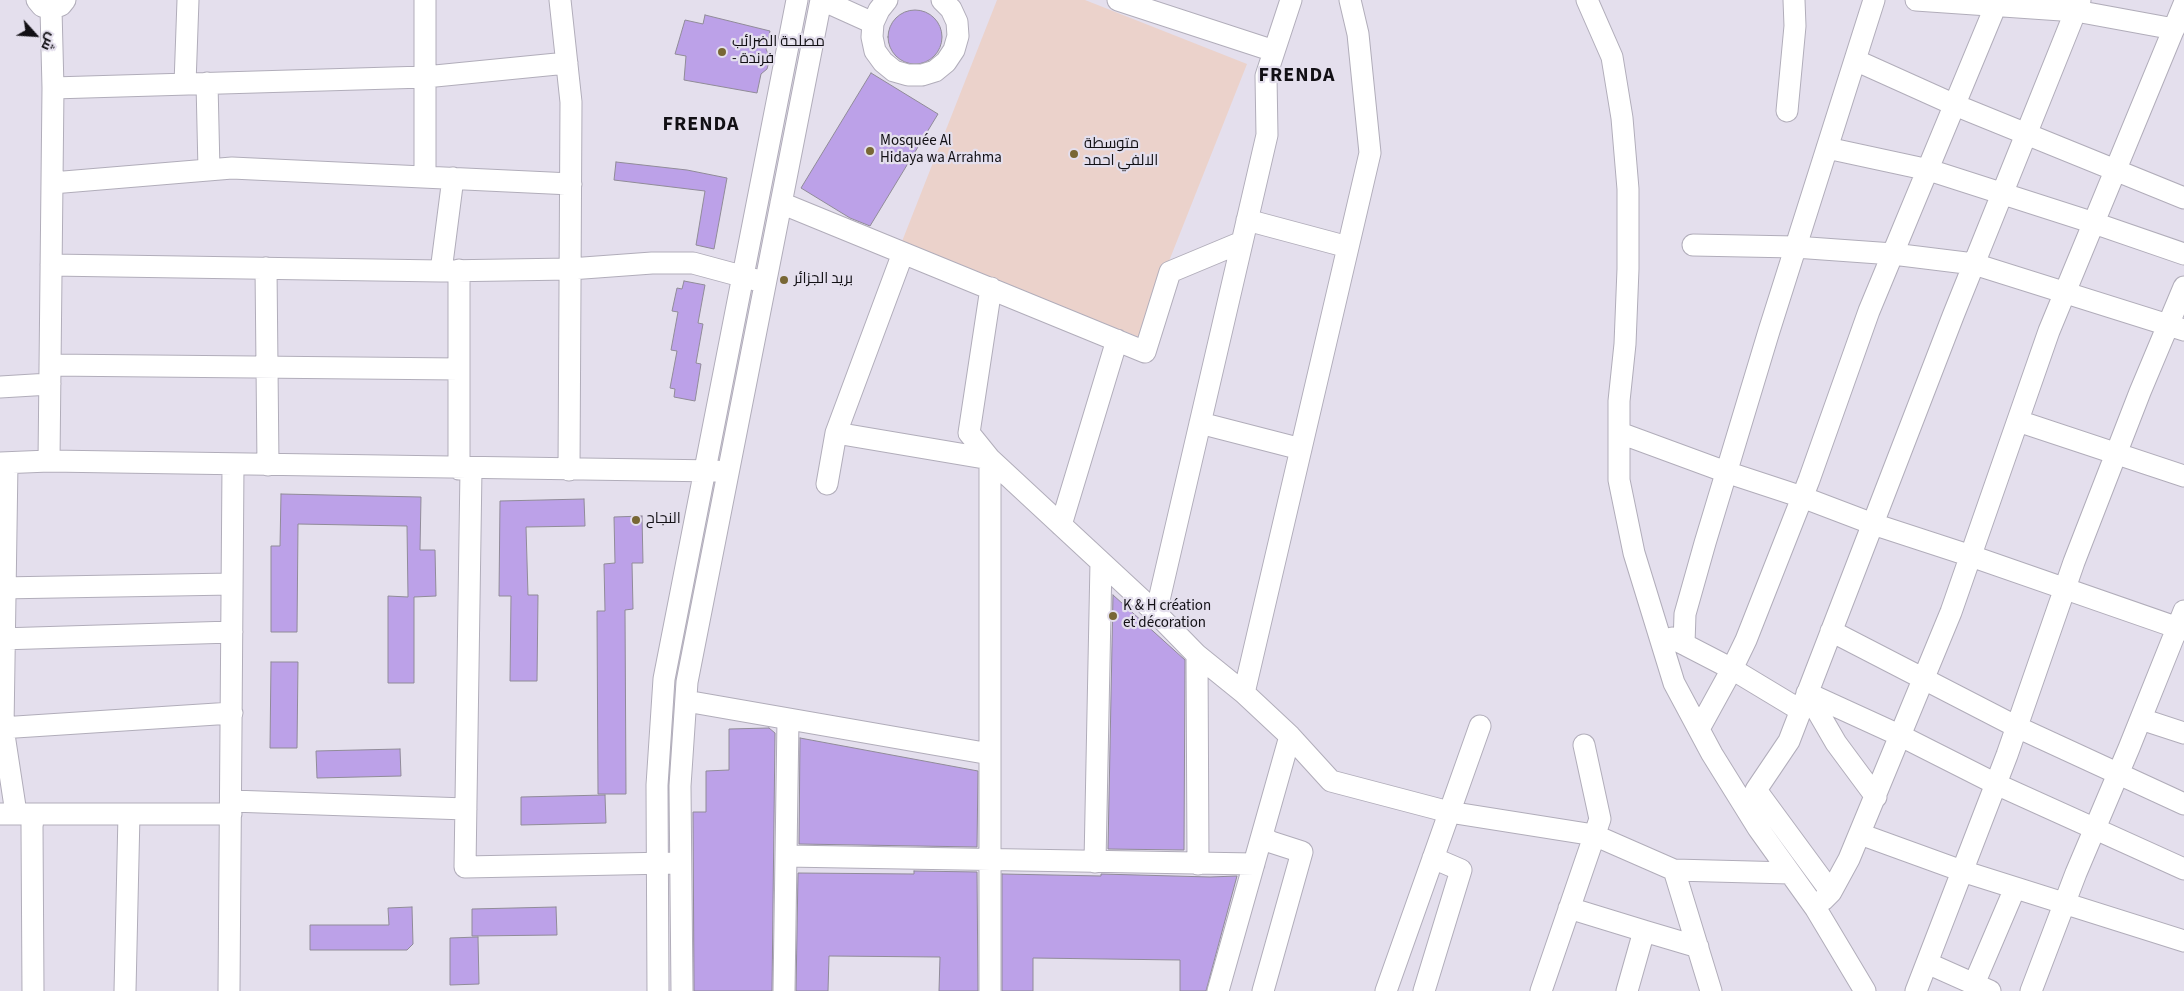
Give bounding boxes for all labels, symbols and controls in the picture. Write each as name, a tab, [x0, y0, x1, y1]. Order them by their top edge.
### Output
north arrow	[10, 10, 60, 60]
text: ش	[36, 29, 61, 54]
place label: مصلحة الضرائب - فرندة	[732, 34, 825, 69]
marker: مصلحة الضرائب - فرندة	[716, 46, 728, 58]
district label: FRENDA	[1258, 65, 1336, 89]
district label: FRENDA	[662, 114, 740, 138]
place label: Mosquée Al Hidaya wa Arrahma	[880, 133, 1002, 168]
place label: متوسطة الالفي احمد	[1084, 136, 1158, 171]
marker: Mosquée Al Hidaya wa Arrahma	[864, 145, 876, 157]
marker: متوسطة الالفي احمد	[1068, 148, 1080, 160]
place label: بريد الجزائر	[794, 271, 853, 289]
marker: بريد الجزائر	[778, 274, 790, 286]
place label: النجاح	[646, 511, 681, 529]
marker: النجاح	[630, 514, 642, 526]
place label: K & H création et décoration	[1123, 598, 1211, 633]
marker: K & H création et décoration	[1107, 610, 1119, 622]

